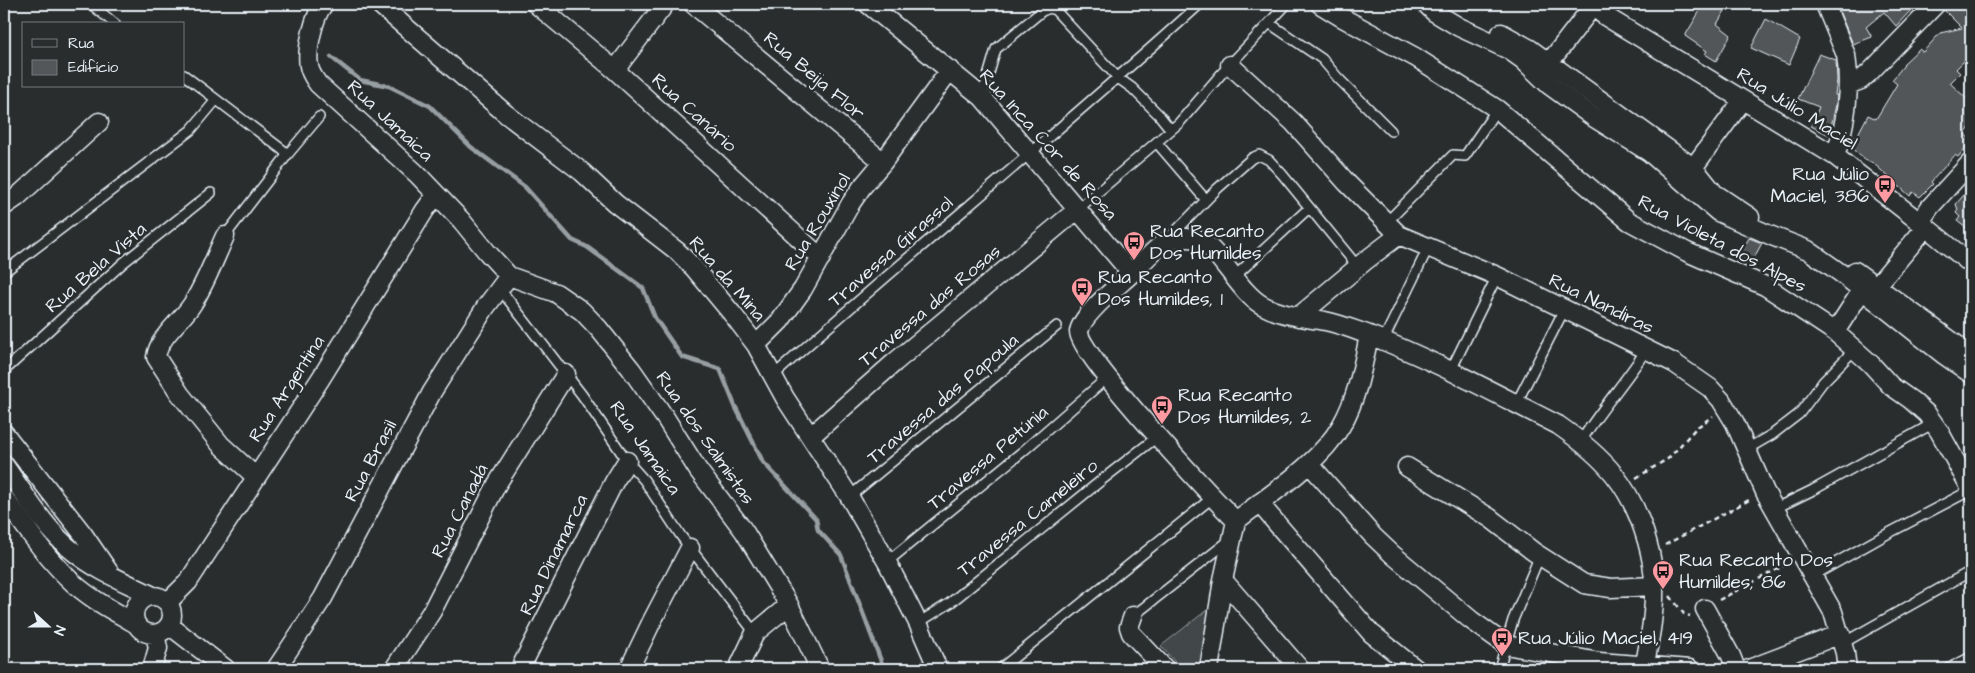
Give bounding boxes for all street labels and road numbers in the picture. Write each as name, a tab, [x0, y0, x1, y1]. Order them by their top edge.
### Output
street label: Rua Beija Flor	[757, 25, 871, 127]
street label: Rua Júlio Maciel	[1731, 61, 1863, 157]
street label: Rua Inca Cor de Rosa	[973, 63, 1124, 227]
street label: Rua Canário	[645, 67, 743, 159]
street label: Rua Jamaica	[341, 74, 439, 168]
street label: Rua Rouxinol	[778, 168, 858, 276]
street label: Rua Violeta dos Alpes	[1633, 188, 1811, 300]
street label: Travessa Girassol	[823, 190, 959, 314]
street label: Rua Bela Vista	[40, 216, 153, 320]
street label: Rua da Mina	[682, 230, 772, 328]
street label: Travessa das Rosas	[853, 238, 1007, 374]
street label: Rua Nandiras	[1544, 267, 1658, 341]
street label: Travessa das Papoula	[861, 327, 1025, 471]
street label: Rua Argentina	[242, 330, 333, 448]
street label: Rua dos Salmistas	[649, 366, 761, 510]
street label: Rua Jamaica	[603, 396, 688, 501]
street label: Travessa Petúnia	[922, 399, 1054, 517]
street label: Rua Brasil	[338, 415, 404, 507]
street label: Travessa Cameleiro	[952, 453, 1104, 583]
street label: Rua Canadá	[425, 459, 495, 563]
street label: Rua Dinamarca	[513, 490, 595, 620]

